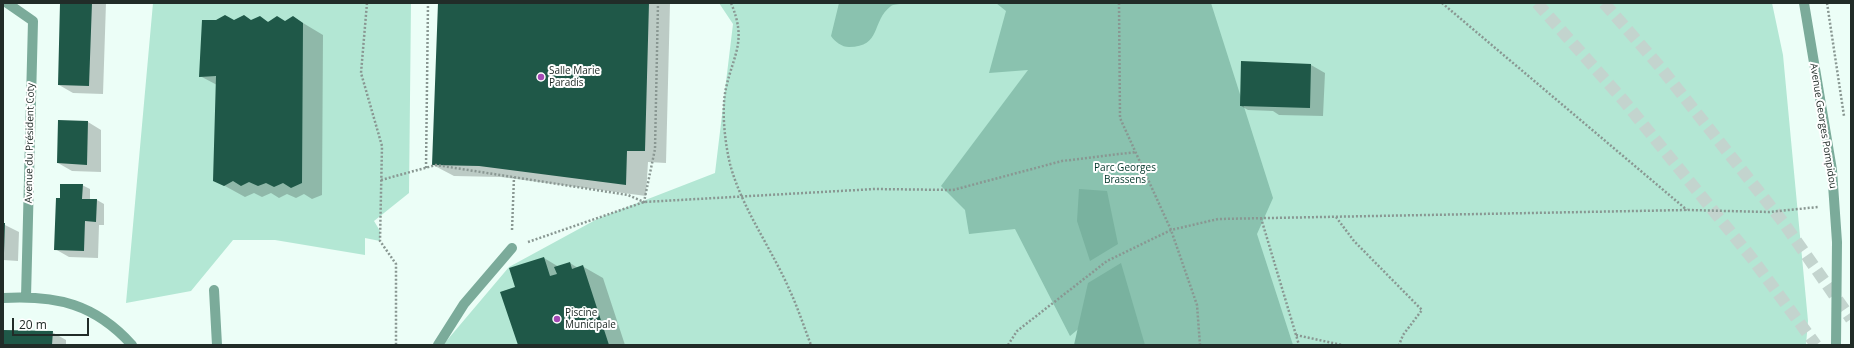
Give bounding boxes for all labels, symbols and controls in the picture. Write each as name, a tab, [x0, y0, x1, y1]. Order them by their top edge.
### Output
street label: Avenue Georges Pompidou	[1807, 62, 1839, 190]
place label: Salle Marie Paradis	[549, 65, 600, 88]
marker: Salle Marie Paradis	[536, 72, 546, 82]
street label: Avenue du Président Coty	[23, 83, 37, 203]
park label: Parc Georges Brassens	[1094, 162, 1156, 186]
place label: Piscine Municipale	[565, 307, 616, 330]
scale bar	[14, 310, 91, 336]
marker: Piscine Municipale	[552, 314, 562, 324]
text: 20 m	[19, 316, 47, 333]

